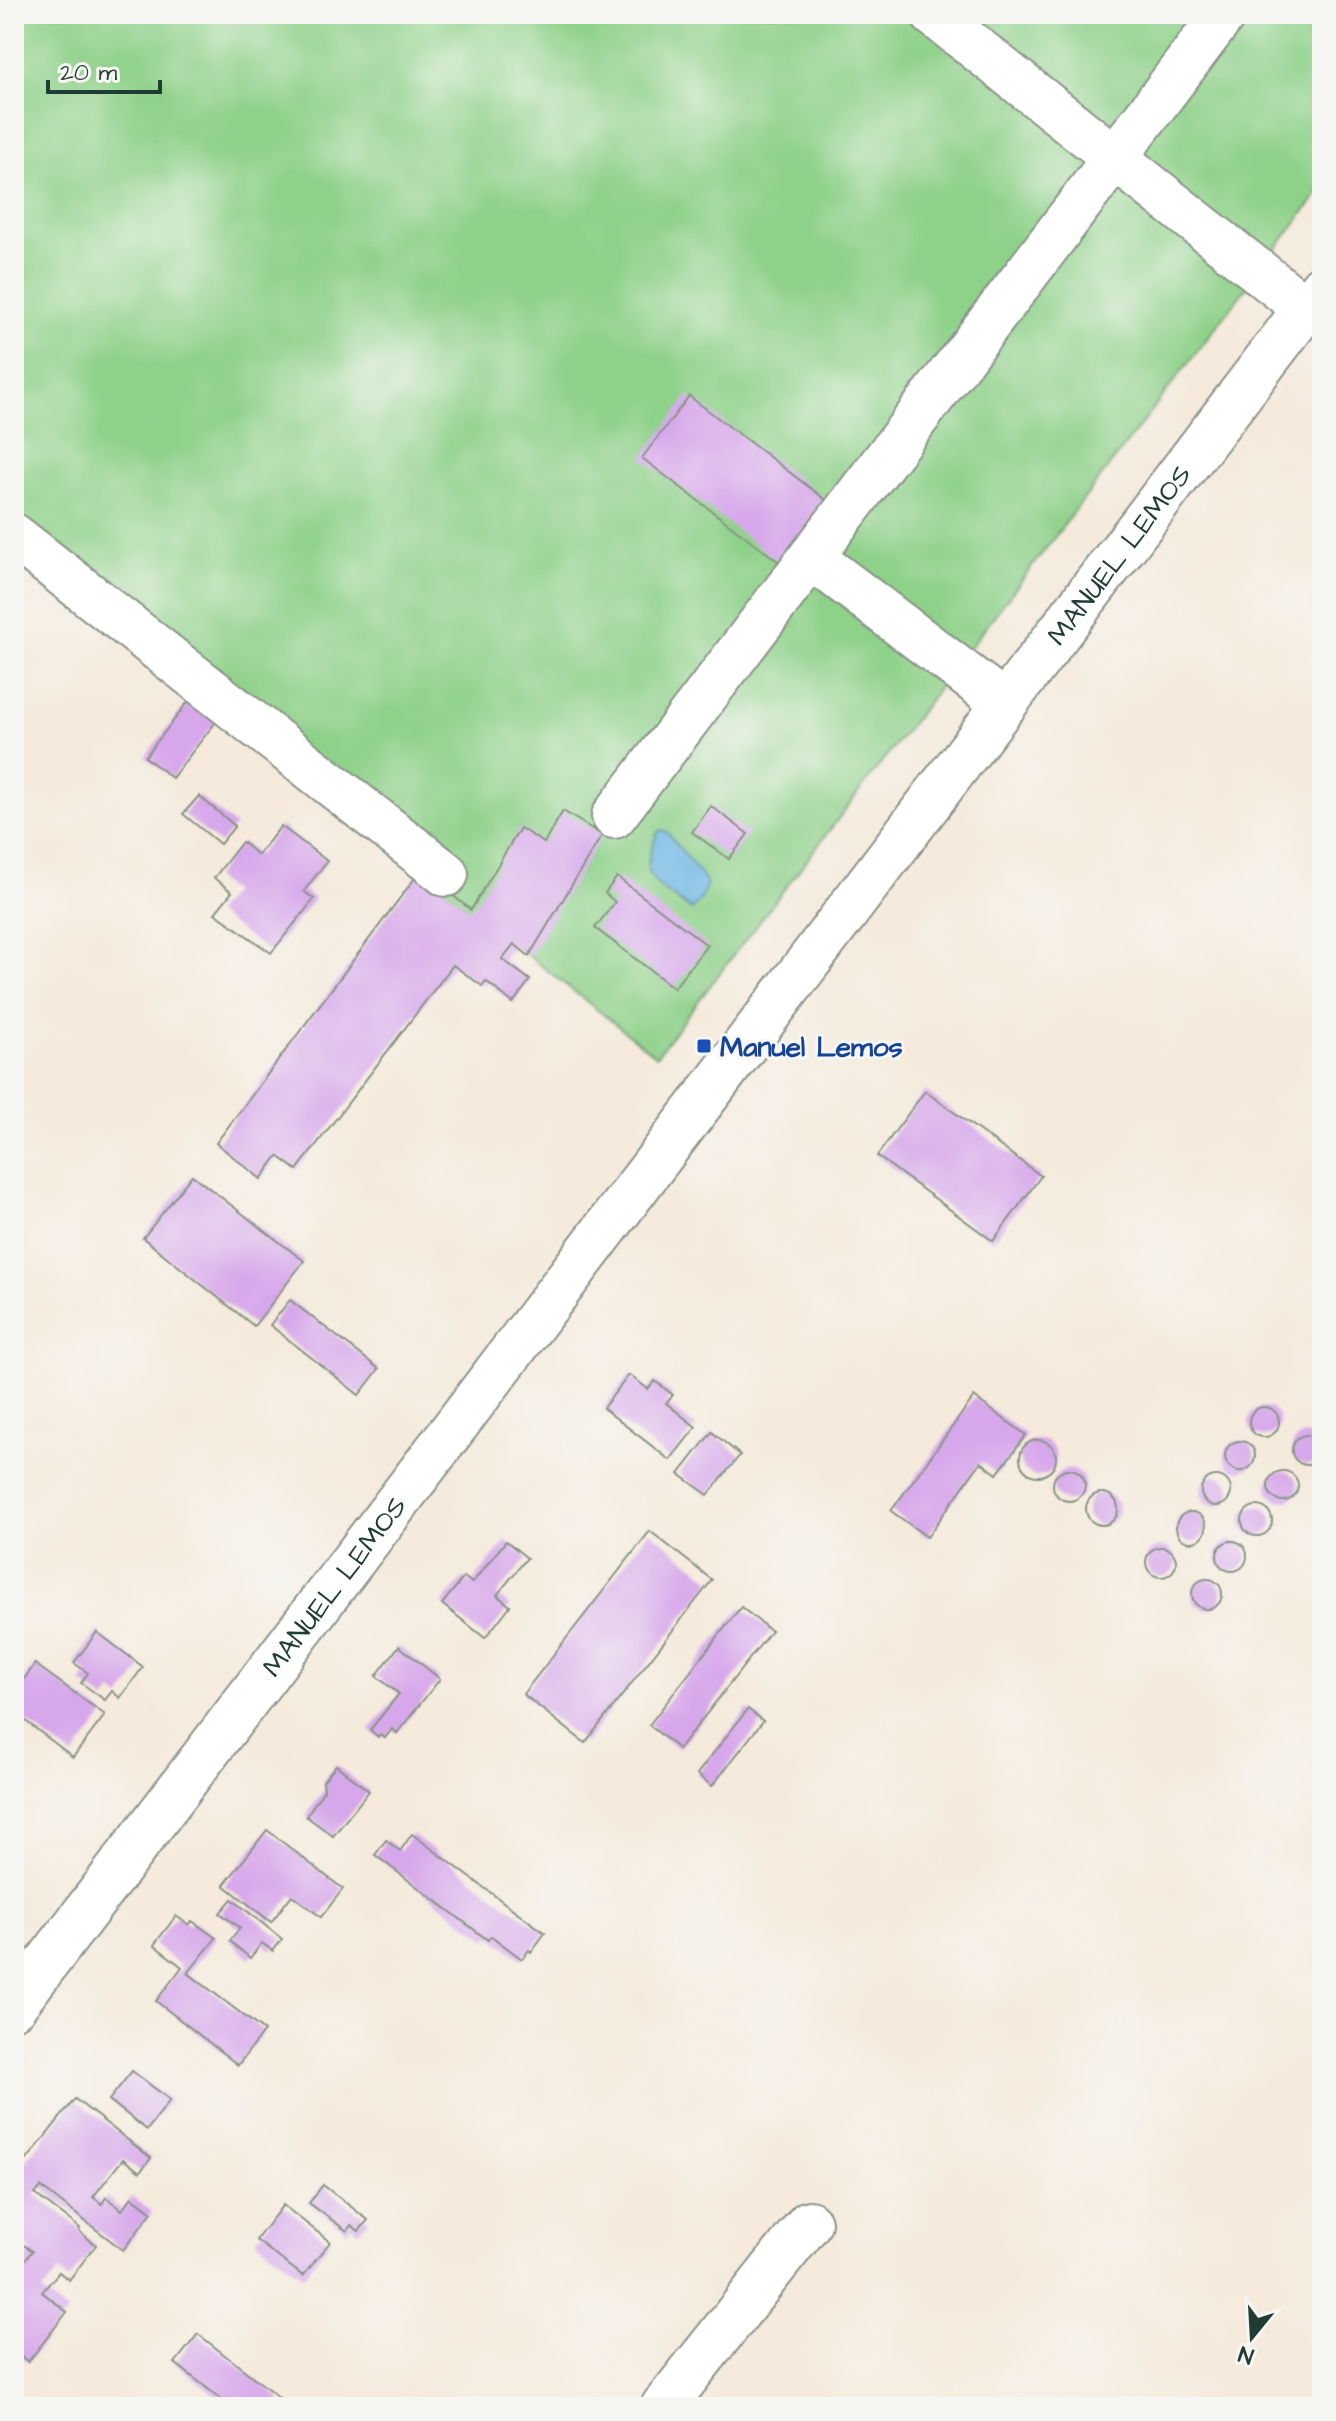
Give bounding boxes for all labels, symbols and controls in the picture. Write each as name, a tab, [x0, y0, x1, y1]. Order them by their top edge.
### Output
scale bar	[48, 44, 160, 94]
text: 20 m	[60, 56, 117, 90]
street label: MANUEL LEMOS	[1038, 457, 1201, 654]
place label: Manuel Lemos	[720, 1028, 903, 1067]
marker: Manuel Lemos	[695, 1037, 713, 1055]
street label: MANUEL LEMOS	[254, 1488, 416, 1685]
north arrow	[1212, 2297, 1292, 2377]
text: N	[1235, 2338, 1258, 2371]

